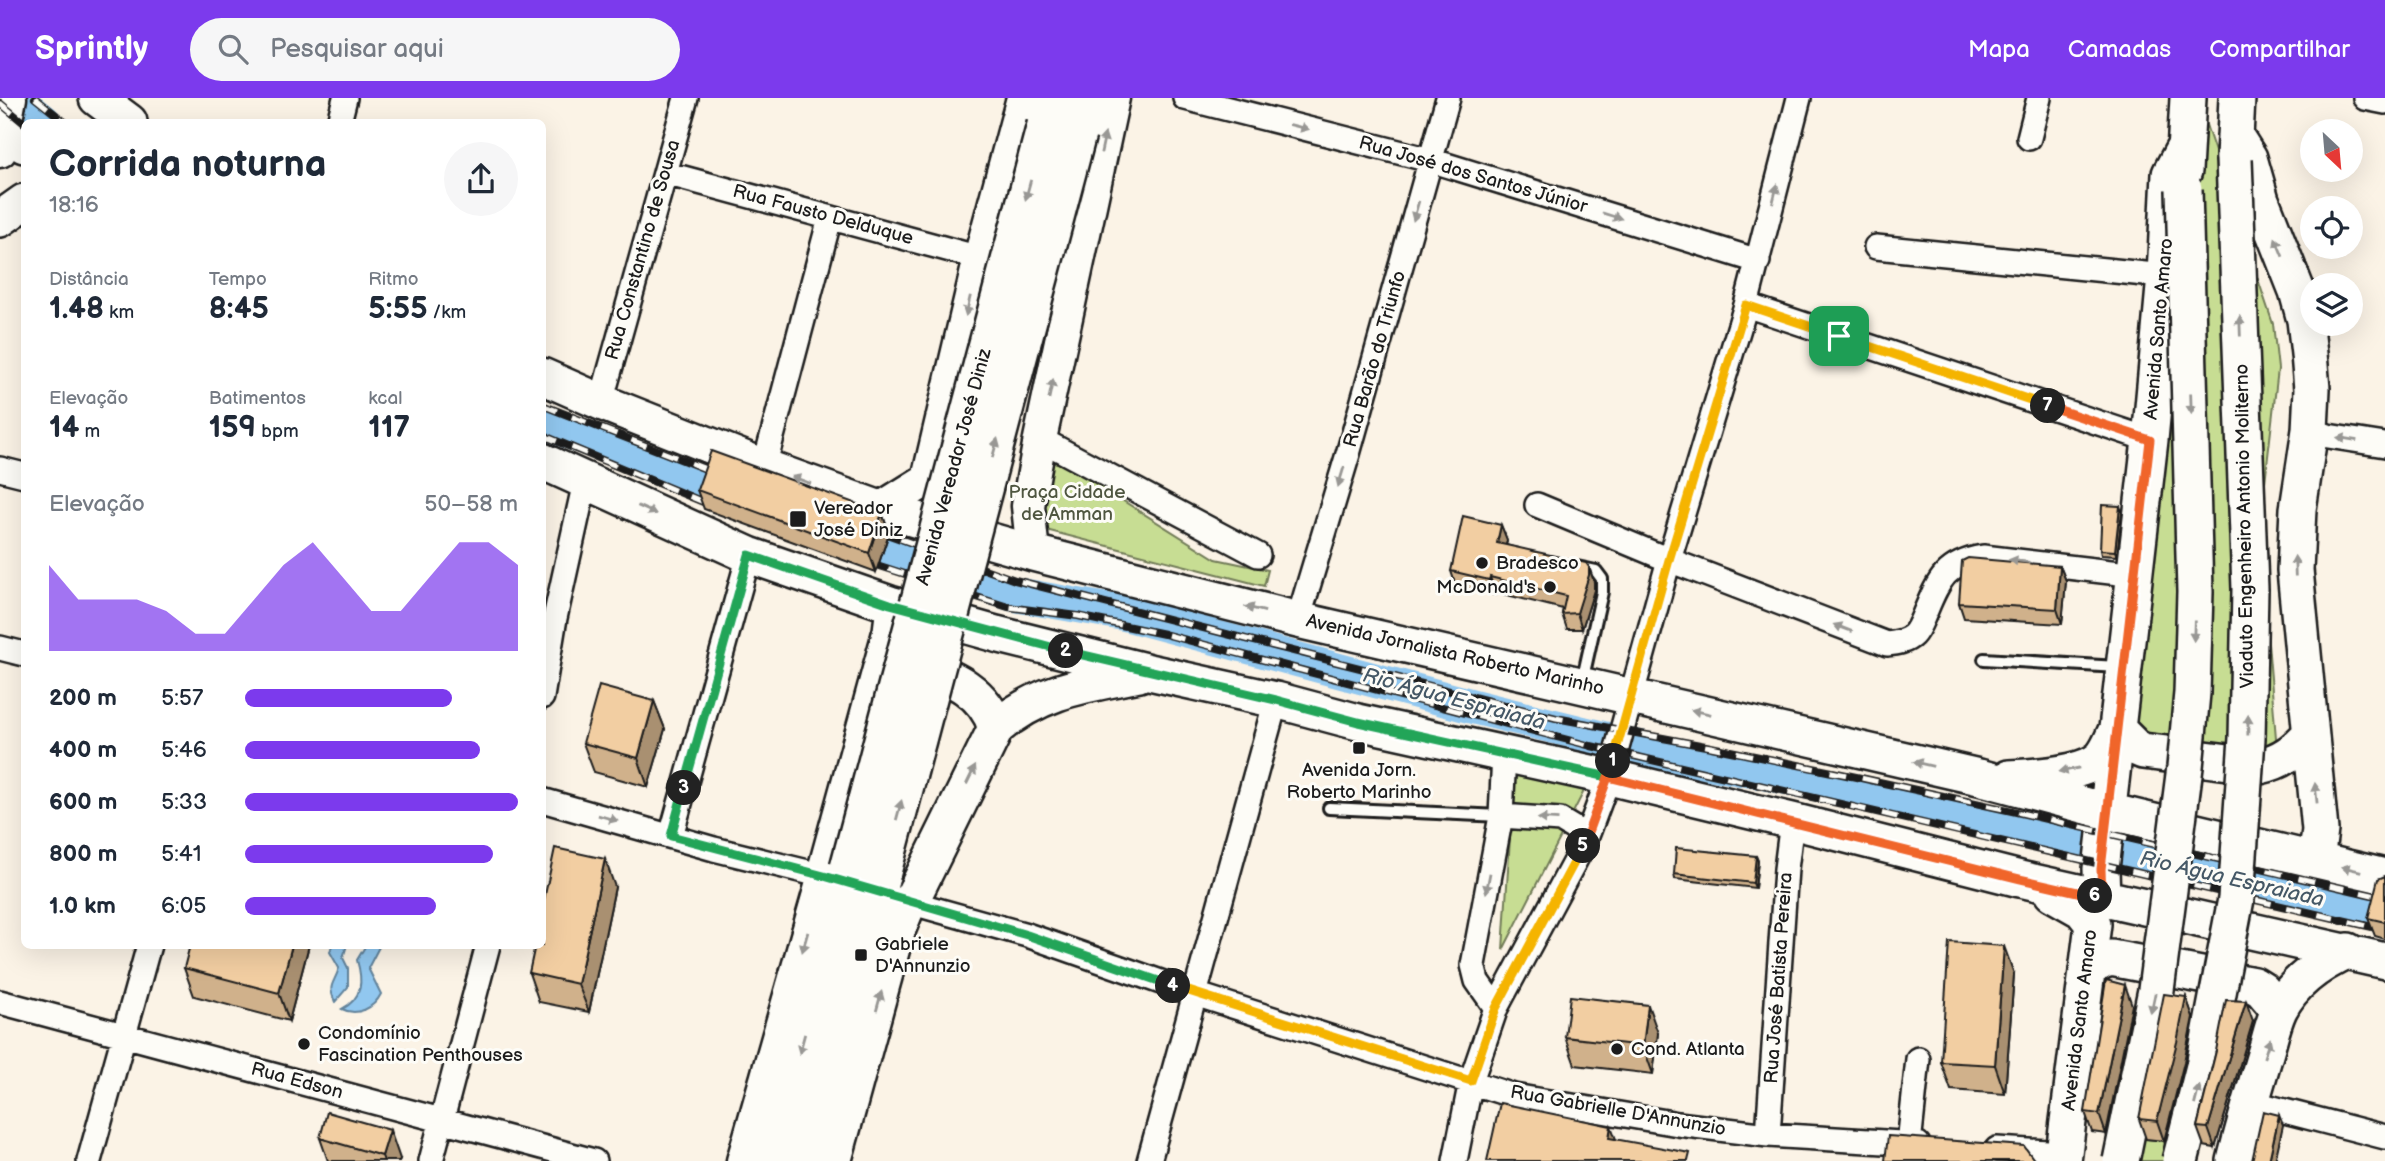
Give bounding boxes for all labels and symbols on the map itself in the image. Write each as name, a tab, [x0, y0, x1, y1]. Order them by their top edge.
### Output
north arrow	[2300, 119, 2362, 182]
one-way arrow	[1288, 122, 1310, 133]
street label: Rua José dos Santos Júnior	[1356, 131, 1591, 219]
one-way arrow	[1098, 132, 1109, 154]
street label: Rua Constantino de Sousa	[601, 137, 685, 363]
street label: Rua Fausto Delduque	[730, 180, 916, 250]
one-way arrow	[1022, 180, 1032, 201]
one-way arrow	[1770, 183, 1781, 205]
one-way arrow	[1410, 200, 1421, 222]
one-way arrow	[1602, 211, 1623, 221]
one-way arrow	[2274, 236, 2285, 257]
street label: Avenida Santo Amaro	[2140, 237, 2178, 421]
street label: Rua Barão do Triunfo	[1339, 268, 1411, 450]
one-way arrow	[963, 295, 974, 317]
pin	[1809, 306, 1869, 366]
one-way arrow	[2235, 315, 2246, 337]
street label: Avenida Vereador José Diniz	[911, 345, 997, 588]
street label: Viaduto Engenheiro Antonio Moliterno	[2231, 363, 2259, 689]
one-way arrow	[1045, 378, 1056, 400]
pin: 7	[2030, 388, 2066, 424]
one-way arrow	[2185, 393, 2196, 415]
one-way arrow	[2336, 433, 2358, 444]
one-way arrow	[991, 438, 1001, 459]
one-way arrow	[1336, 467, 1346, 488]
one-way arrow	[791, 474, 812, 485]
park label: Praça Cidade de Amman	[1009, 481, 1125, 526]
place label: Vereador José Diniz	[814, 497, 904, 542]
one-way arrow	[637, 505, 658, 516]
marker: Vereador José Diniz	[788, 509, 808, 529]
place label: Bradesco	[1496, 552, 1579, 575]
marker: Bradesco	[1474, 555, 1490, 571]
one-way arrow	[2290, 555, 2301, 577]
one-way arrow	[2008, 556, 2030, 567]
place label: McDonald's	[1436, 576, 1536, 599]
marker: McDonald's	[1542, 579, 1558, 595]
one-way arrow	[1244, 603, 1266, 614]
street label: Avenida Jornalista Roberto Marinho	[1304, 609, 1606, 701]
one-way arrow	[2188, 620, 2199, 642]
one-way arrow	[1833, 623, 1854, 634]
pin: 2	[1048, 634, 1084, 668]
water label: Rio Água Espraiada	[1360, 663, 1548, 735]
one-way arrow	[1690, 706, 1712, 717]
one-way arrow	[2242, 713, 2254, 735]
marker: Avenida Jorn. Roberto Marinho	[1351, 740, 1367, 756]
pin: 1	[1596, 744, 1630, 778]
one-way arrow	[1912, 758, 1934, 769]
place label: Avenida Jorn. Roberto Marinho	[1287, 759, 1432, 804]
one-way arrow	[966, 765, 977, 785]
one-way arrow	[2058, 765, 2080, 776]
pin: 3	[666, 770, 702, 806]
one-way arrow	[2311, 782, 2322, 804]
one-way arrow	[895, 800, 905, 821]
one-way arrow	[1537, 813, 1559, 824]
one-way arrow	[598, 814, 619, 824]
pin: 5	[1566, 828, 1600, 864]
water label: Rio Água Espraiada	[2138, 846, 2326, 912]
one-way arrow	[2340, 863, 2362, 874]
one-way arrow	[1483, 872, 1494, 894]
street label: Rua José Batista Pereira	[1760, 872, 1798, 1084]
pin: 6	[2078, 878, 2112, 914]
street label: Avenida Santo Amaro	[2057, 928, 2103, 1112]
one-way arrow	[799, 932, 809, 953]
place label: Gabriele D'Annunzio	[875, 933, 971, 978]
marker: Gabriele D'Annunzio	[853, 947, 869, 963]
pin: 4	[1156, 968, 1190, 1004]
one-way arrow	[874, 989, 885, 1011]
one-way arrow	[2148, 992, 2159, 1014]
place label: Condomínio Fascination Penthouses	[318, 1022, 523, 1067]
one-way arrow	[796, 1033, 807, 1055]
marker: Condomínio Fascination Penthouses	[296, 1036, 312, 1052]
place label: Cond. Atlanta	[1631, 1038, 1745, 1061]
one-way arrow	[2262, 1038, 2273, 1059]
marker: Cond. Atlanta	[1609, 1041, 1625, 1057]
street label: Rua Edson	[248, 1058, 346, 1104]
street label: Rua Gabrielle D'Annunzio	[1508, 1081, 1728, 1141]
one-way arrow	[2192, 1084, 2203, 1106]

